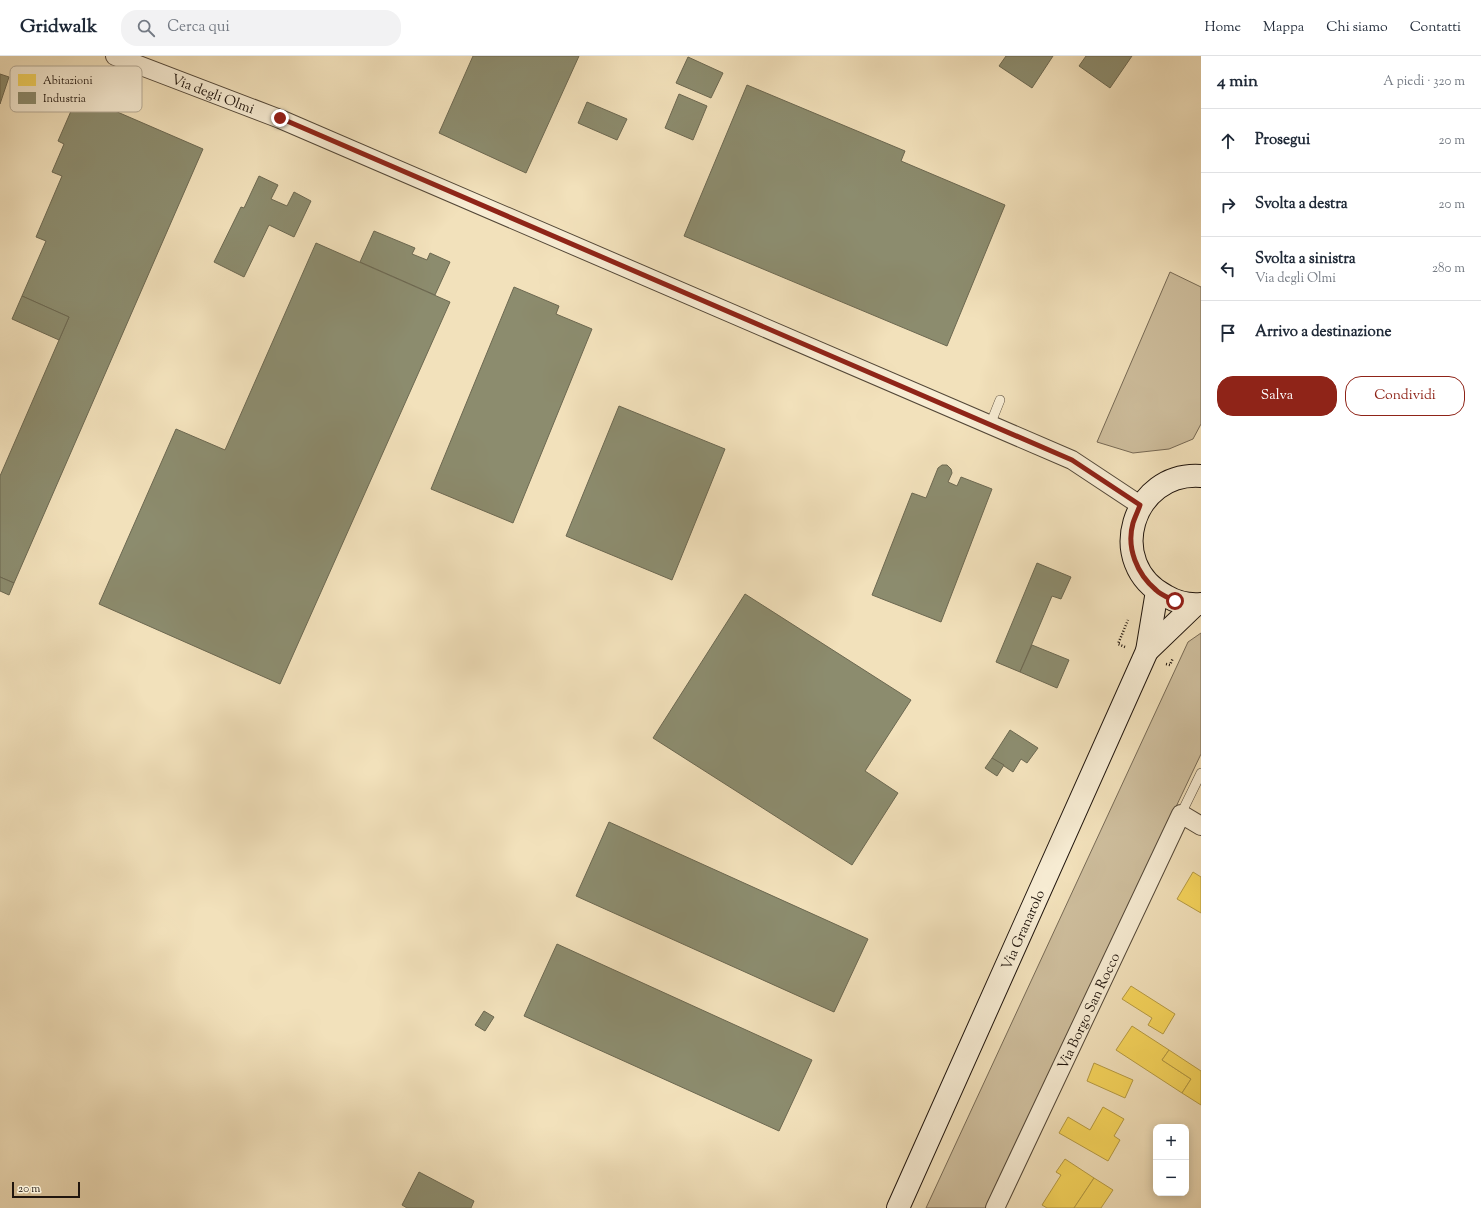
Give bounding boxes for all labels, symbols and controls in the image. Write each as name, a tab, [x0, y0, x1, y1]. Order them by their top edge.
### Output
search box	[121, 10, 401, 46]
text: Gridwalk	[20, 14, 97, 41]
icon: search	[135, 17, 157, 39]
text: Cerca qui	[167, 17, 230, 38]
text: Home	[1204, 18, 1241, 38]
text: Mappa	[1263, 18, 1304, 38]
text: Chi siamo	[1326, 18, 1388, 38]
text: Contatti	[1410, 18, 1461, 38]
legend	[10, 66, 142, 112]
street label: Via degli Olmi	[168, 70, 257, 120]
text: 4 min	[1217, 70, 1258, 94]
text: Abitazioni	[43, 73, 93, 89]
text: A piedi · 320 m	[1383, 73, 1465, 91]
text: Industria	[43, 91, 86, 107]
route end	[271, 109, 289, 127]
icon: ahead	[1217, 130, 1239, 152]
text: Prosegui	[1255, 130, 1310, 151]
text: 20 m	[1439, 132, 1465, 150]
icon: right	[1217, 194, 1239, 216]
text: Svolta a destra	[1255, 194, 1348, 215]
text: 20 m	[1439, 196, 1465, 214]
text: Svolta a sinistra	[1255, 249, 1356, 270]
icon: left	[1217, 258, 1239, 280]
text: 280 m	[1432, 260, 1465, 278]
text: Via degli Olmi	[1255, 270, 1336, 288]
icon: arrive	[1217, 322, 1239, 344]
text: Arrivo a destinazione	[1255, 322, 1391, 343]
button: Salva	[1217, 376, 1337, 416]
button: Condividi	[1345, 376, 1465, 416]
route start	[1166, 592, 1184, 610]
street label: Via Granarolo	[998, 887, 1051, 974]
street label: Via Borgo San Rocco	[1054, 950, 1126, 1073]
map controls	[1153, 1124, 1189, 1196]
button: +	[1153, 1124, 1189, 1160]
button: −	[1153, 1160, 1189, 1196]
scale bar	[12, 1180, 80, 1199]
text: 20 m	[18, 1181, 40, 1197]

